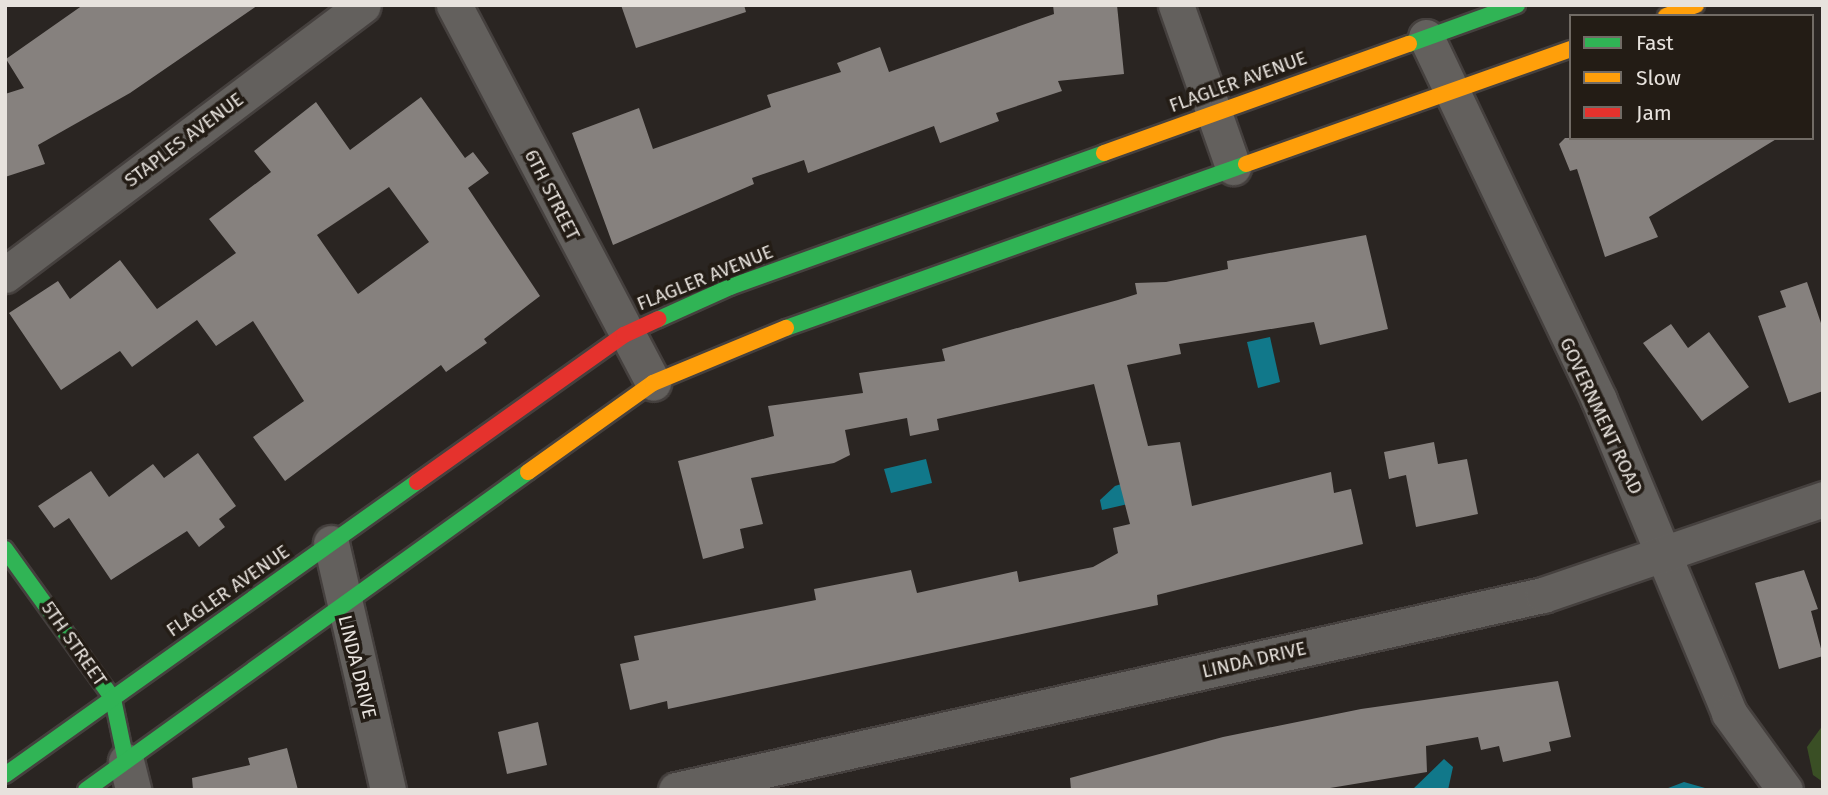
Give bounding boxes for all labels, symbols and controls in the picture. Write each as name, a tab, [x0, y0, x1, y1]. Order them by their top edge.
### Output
legend	[1569, 14, 1814, 140]
text: Fast	[1636, 30, 1674, 56]
street label: FLAGLER AVENUE	[1166, 47, 1310, 117]
text: Slow	[1636, 65, 1681, 91]
street label: STAPLES AVENUE	[120, 88, 248, 192]
text: Jam	[1636, 100, 1672, 126]
street label: 6TH STREET	[520, 146, 584, 244]
street label: FLAGLER AVENUE	[634, 240, 776, 316]
street label: GOVERNMENT ROAD	[1555, 334, 1647, 498]
street label: FLAGLER AVENUE	[162, 540, 294, 642]
street label: 5TH STREET	[37, 597, 111, 691]
street label: LINDA DRIVE	[333, 613, 381, 721]
street label: LINDA DRIVE	[1200, 637, 1308, 683]

